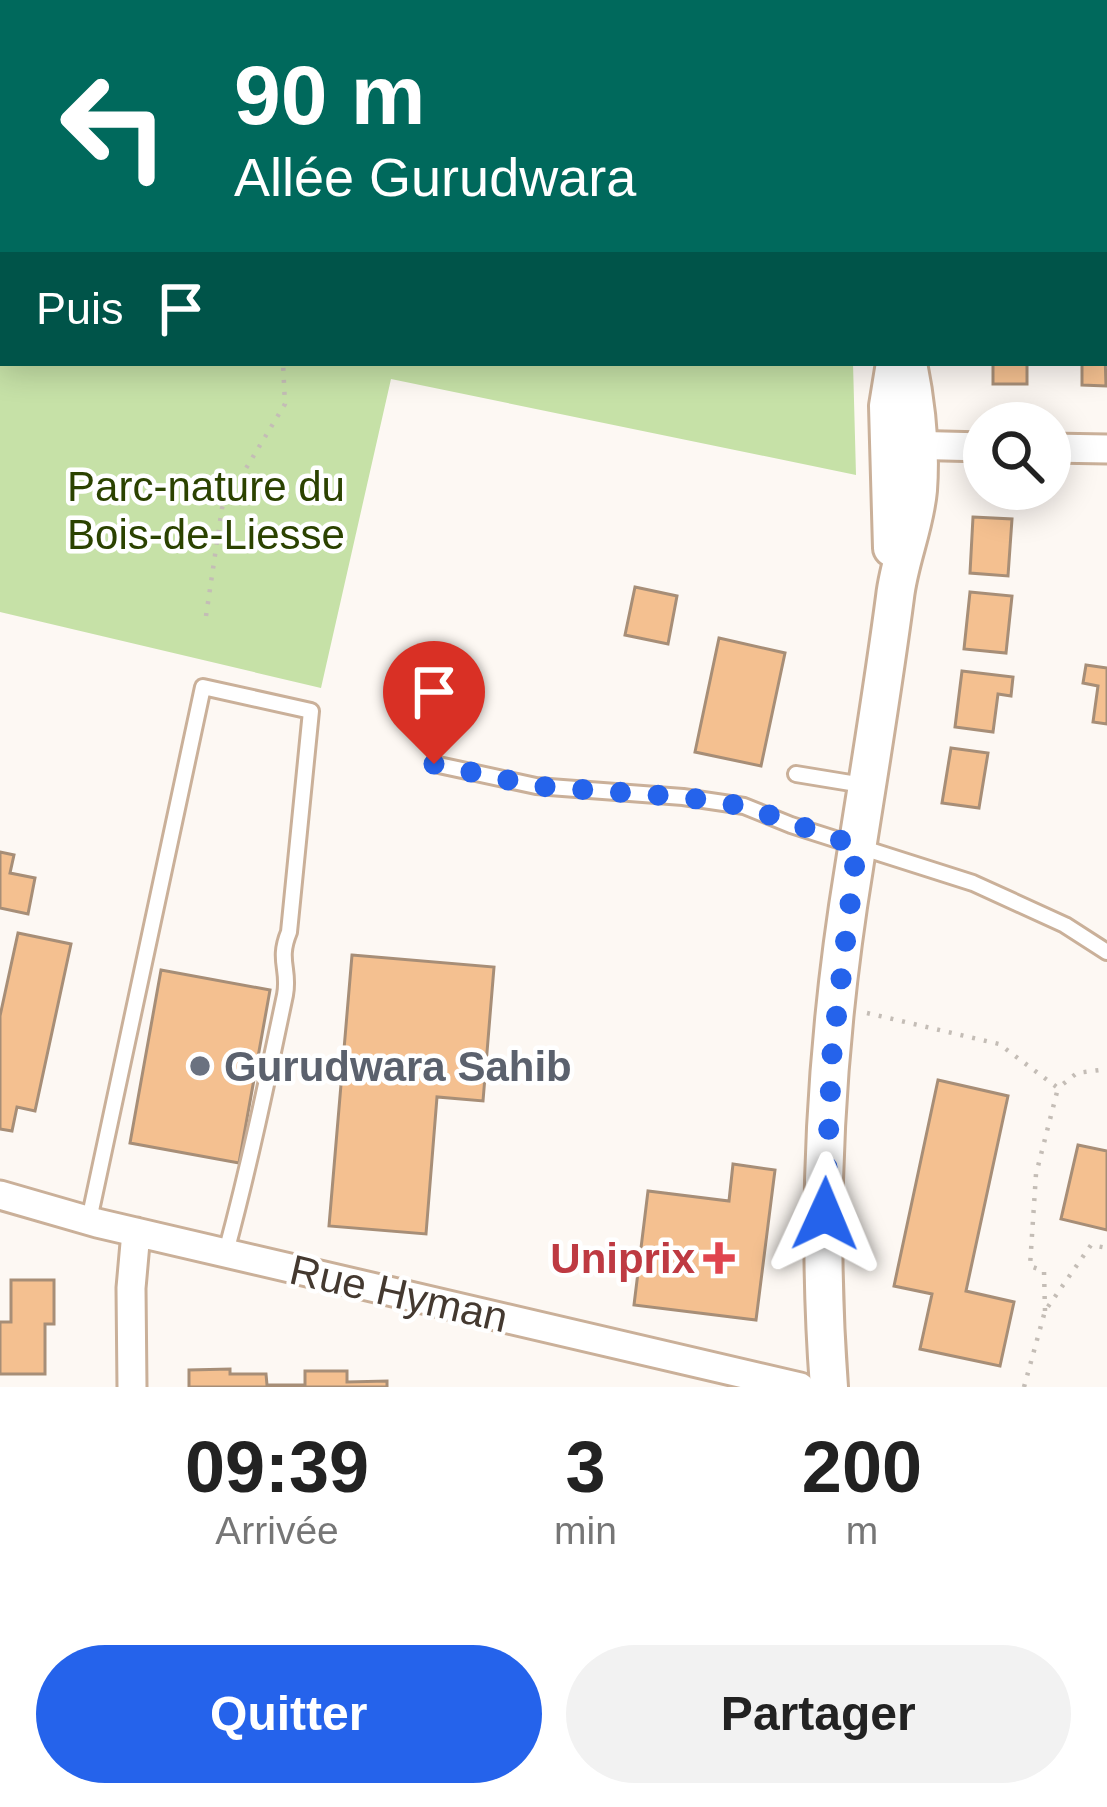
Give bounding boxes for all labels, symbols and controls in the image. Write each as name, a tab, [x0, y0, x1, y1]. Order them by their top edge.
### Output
icon: left	[36, 48, 192, 204]
text: 90 m	[234, 48, 425, 142]
text: Allée Gurudwara	[234, 147, 636, 207]
icon: arrive	[148, 276, 214, 342]
text: Puis	[36, 283, 124, 334]
map controls	[963, 402, 1071, 510]
button: search	[963, 402, 1071, 510]
park label: Parc-nature du Bois-de-Liesse	[67, 463, 345, 558]
pin	[383, 641, 485, 764]
icon: arrive	[401, 659, 467, 725]
place label: Gurudwara Sahib	[224, 1043, 572, 1090]
marker: Gurudwara Sahib	[187, 1053, 213, 1079]
position arrow	[762, 1151, 888, 1277]
place label: Uniprix	[550, 1235, 696, 1282]
marker: Uniprix	[706, 1245, 732, 1271]
street label: Rue Hyman	[286, 1246, 512, 1341]
text: 09:39	[185, 1427, 369, 1507]
text: 3	[565, 1427, 606, 1507]
text: 200	[802, 1427, 922, 1507]
text: Arrivée	[215, 1509, 339, 1552]
text: min	[554, 1509, 617, 1552]
text: m	[846, 1509, 878, 1552]
button: Quitter	[36, 1645, 542, 1783]
button: Partager	[566, 1645, 1071, 1783]

